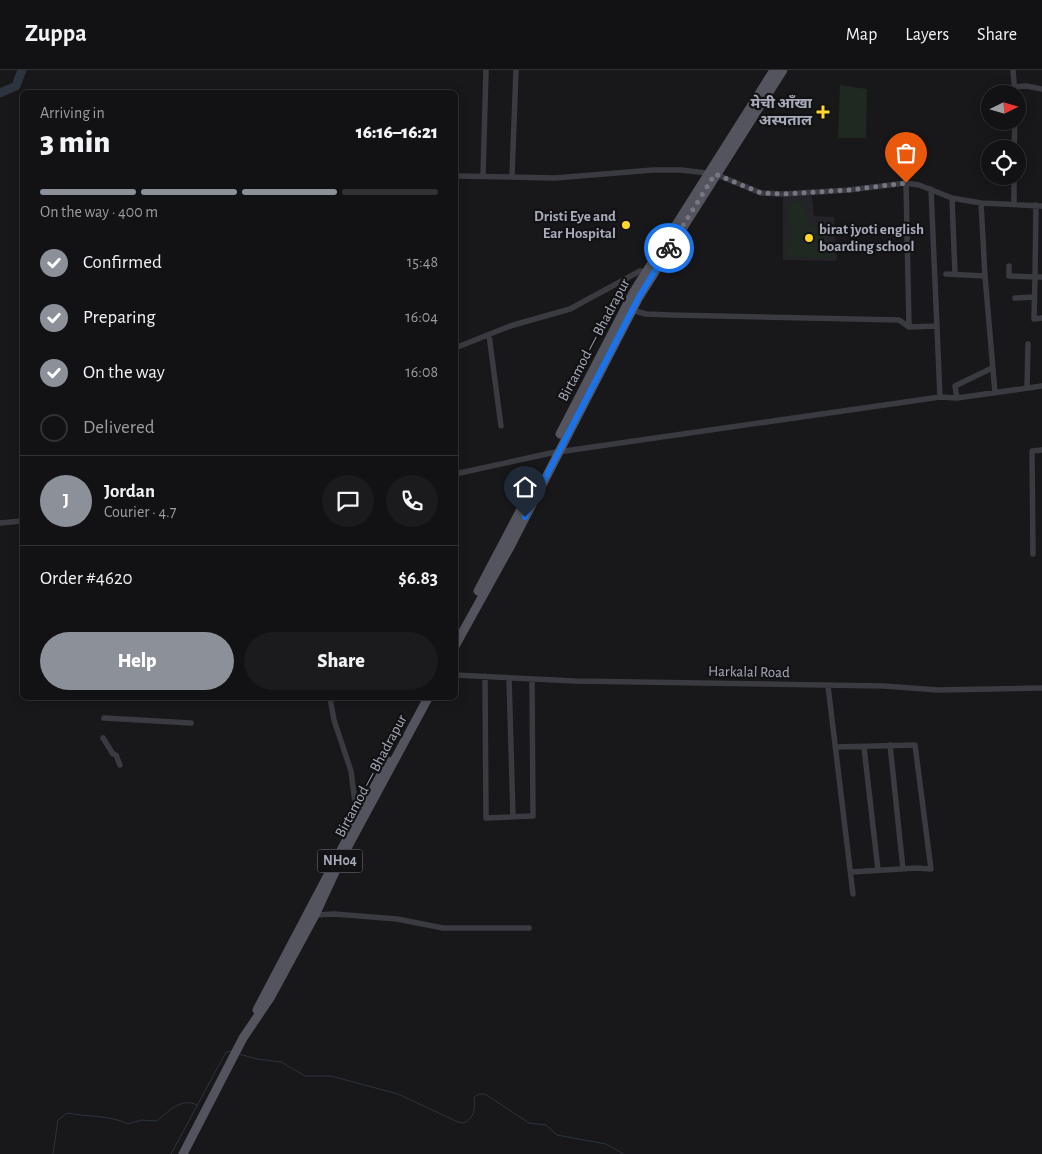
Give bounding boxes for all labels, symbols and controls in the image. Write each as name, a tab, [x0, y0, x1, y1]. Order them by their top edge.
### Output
text: Zuppa	[25, 22, 87, 46]
text: Map	[846, 26, 877, 44]
text: Layers	[905, 26, 949, 44]
text: Share	[977, 26, 1017, 44]
north arrow	[981, 85, 1026, 130]
map controls	[981, 85, 1026, 185]
place label: मेची आँखा अस्पताल	[750, 94, 813, 128]
text: Arriving in	[40, 105, 105, 121]
marker: मेची आँखा अस्पताल	[816, 105, 830, 119]
text: 16:16–16:21	[356, 123, 438, 142]
text: 3 min	[40, 126, 110, 158]
pin	[885, 132, 927, 183]
icon: bag	[892, 139, 920, 167]
button: locate	[981, 140, 1026, 185]
text: On the way · 400 m	[40, 204, 158, 220]
place label: Dristi Eye and Ear Hospital	[534, 209, 616, 241]
marker: Dristi Eye and Ear Hospital	[620, 219, 632, 231]
place label: birat jyoti english boarding school	[819, 222, 924, 254]
courier	[644, 223, 694, 273]
marker: birat jyoti english boarding school	[803, 232, 815, 244]
icon: bike	[655, 234, 683, 262]
icon: check	[40, 249, 68, 277]
text: Confirmed	[83, 253, 162, 272]
text: 15:48	[407, 254, 438, 270]
street label: Birtamod — Bhadrapur	[555, 276, 633, 404]
icon: check	[40, 304, 68, 332]
text: Preparing	[83, 308, 156, 327]
text: 16:04	[405, 309, 438, 325]
icon: check	[40, 359, 68, 387]
text: On the way	[83, 363, 165, 382]
text: 16:08	[405, 364, 438, 380]
text: Delivered	[83, 418, 155, 437]
pin	[504, 466, 546, 517]
icon: home	[511, 473, 539, 501]
button: chat	[322, 475, 374, 527]
button: phone	[386, 475, 438, 527]
text: Jordan	[104, 482, 155, 501]
text: J	[63, 491, 69, 510]
text: Courier · 4.7	[104, 504, 176, 520]
text: Order #4620	[40, 569, 133, 588]
text: $6.83	[398, 569, 438, 588]
button: Help	[40, 632, 234, 690]
button: Share	[244, 632, 438, 690]
street label: Harkalal Road	[708, 664, 790, 680]
street label: Birtamod — Bhadrapur	[332, 712, 410, 840]
road number: NH04	[318, 849, 362, 872]

